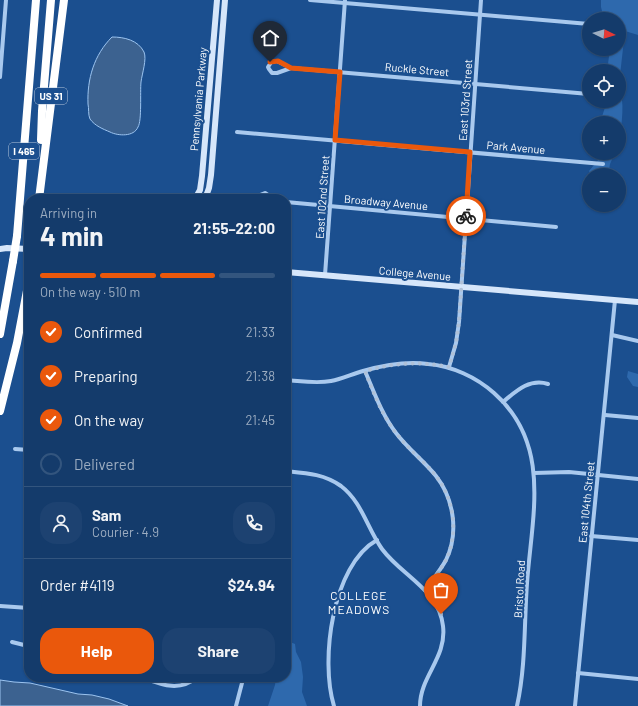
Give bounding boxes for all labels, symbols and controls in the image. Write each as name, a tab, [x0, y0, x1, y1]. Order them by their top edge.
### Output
north arrow	[582, 12, 626, 56]
map controls	[582, 12, 626, 212]
pin	[253, 21, 287, 62]
icon: home	[259, 27, 281, 49]
street label: Pennsylvania Parkway	[187, 47, 209, 151]
street label: East 103rd Street	[456, 59, 474, 141]
street label: Ruckle Street	[384, 60, 450, 78]
button: locate	[582, 64, 626, 108]
road number: US 31	[35, 88, 67, 104]
button: +	[582, 116, 626, 160]
street label: Park Avenue	[486, 138, 546, 156]
road number: I 465	[9, 143, 39, 159]
street label: East 102nd Street	[313, 155, 331, 239]
button: −	[582, 168, 626, 212]
street label: Broadway Avenue	[344, 192, 429, 212]
courier	[446, 196, 486, 236]
text: Arriving in	[40, 205, 97, 221]
icon: bike	[455, 205, 477, 227]
text: 21:55–22:00	[193, 219, 275, 237]
text: 4 min	[40, 220, 104, 251]
street label: College Avenue	[378, 263, 452, 283]
text: On the way · 510 m	[40, 284, 140, 300]
icon: check	[40, 321, 62, 343]
text: Confirmed	[74, 323, 142, 341]
text: 21:33	[246, 324, 275, 340]
icon: check	[40, 365, 62, 387]
text: Preparing	[74, 367, 138, 385]
text: 21:38	[246, 368, 275, 384]
icon: check	[40, 409, 62, 431]
text: On the way	[74, 411, 144, 429]
text: 21:45	[245, 412, 275, 428]
text: Delivered	[74, 455, 135, 473]
street label: East 104th Street	[575, 461, 597, 543]
button: person	[40, 502, 82, 544]
button: phone	[233, 502, 275, 544]
text: Sam	[92, 506, 121, 524]
text: Courier · 4.9	[92, 524, 159, 540]
street label: Bristol Road	[511, 560, 527, 618]
pin	[424, 573, 458, 614]
text: Order #4119	[40, 576, 115, 594]
text: $24.94	[228, 576, 275, 594]
icon: bag	[430, 579, 452, 601]
district label: COLLEGE MEADOWS	[328, 588, 390, 616]
button: Help	[40, 628, 154, 674]
button: Share	[162, 628, 275, 674]

